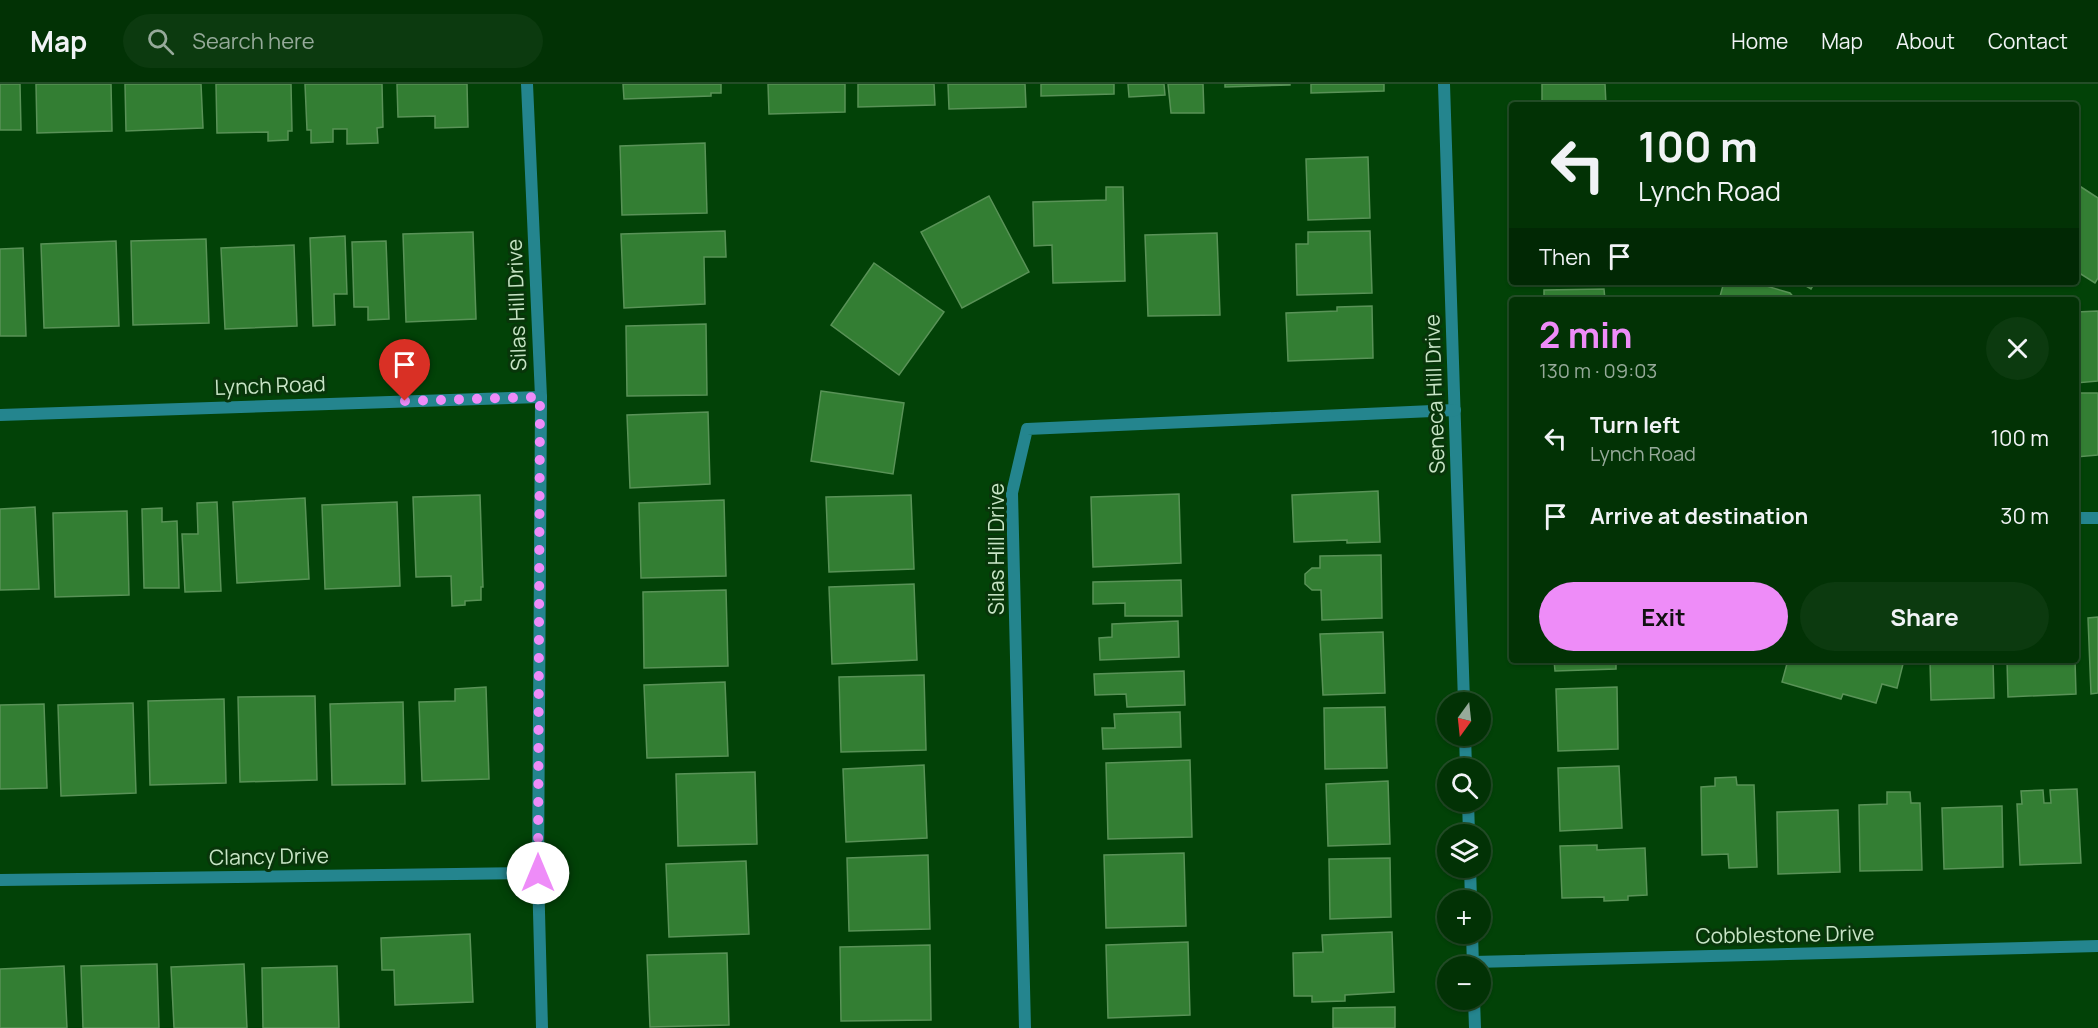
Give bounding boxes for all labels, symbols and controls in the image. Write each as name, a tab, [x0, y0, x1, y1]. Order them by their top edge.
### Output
search box	[123, 14, 543, 68]
text: Map	[30, 22, 87, 60]
icon: search	[144, 25, 177, 58]
text: Search here	[192, 26, 315, 56]
text: Home	[1731, 27, 1788, 55]
text: Map	[1821, 27, 1863, 55]
text: About	[1896, 27, 1955, 55]
text: Contact	[1988, 27, 2068, 55]
text: 100 m	[1638, 117, 1758, 175]
icon: left	[1539, 126, 1617, 204]
text: Lynch Road	[1638, 172, 1781, 209]
street label: Silas Hill Drive	[500, 239, 532, 371]
icon: arrive	[1603, 240, 1636, 273]
text: Then	[1539, 242, 1591, 272]
text: 2 min	[1539, 310, 1633, 359]
street label: Seneca Hill Drive	[1417, 314, 1451, 474]
button: close	[1986, 317, 2049, 380]
pin	[379, 339, 430, 401]
icon: arrive	[388, 348, 421, 381]
text: 130 m · 09:03	[1539, 357, 1657, 384]
street label: Lynch Road	[214, 369, 326, 401]
text: Turn left	[1590, 410, 1680, 440]
icon: left	[1539, 422, 1572, 455]
text: 100 m	[1991, 423, 2049, 453]
text: Lynch Road	[1590, 440, 1696, 467]
street label: Silas Hill Drive	[982, 483, 1010, 615]
icon: arrive	[1539, 500, 1572, 533]
text: Arrive at destination	[1590, 501, 1808, 531]
text: 30 m	[2000, 501, 2049, 531]
button: Exit	[1539, 582, 1788, 651]
button: Share	[1800, 582, 2049, 651]
north arrow	[1437, 692, 1491, 746]
map controls	[1437, 692, 1491, 1010]
button: search	[1437, 758, 1491, 812]
button: layers	[1437, 824, 1491, 878]
street label: Clancy Drive	[209, 841, 329, 871]
position arrow	[506, 841, 570, 905]
button: +	[1437, 890, 1491, 944]
street label: Cobblestone Drive	[1695, 918, 1875, 950]
button: −	[1437, 956, 1491, 1010]

